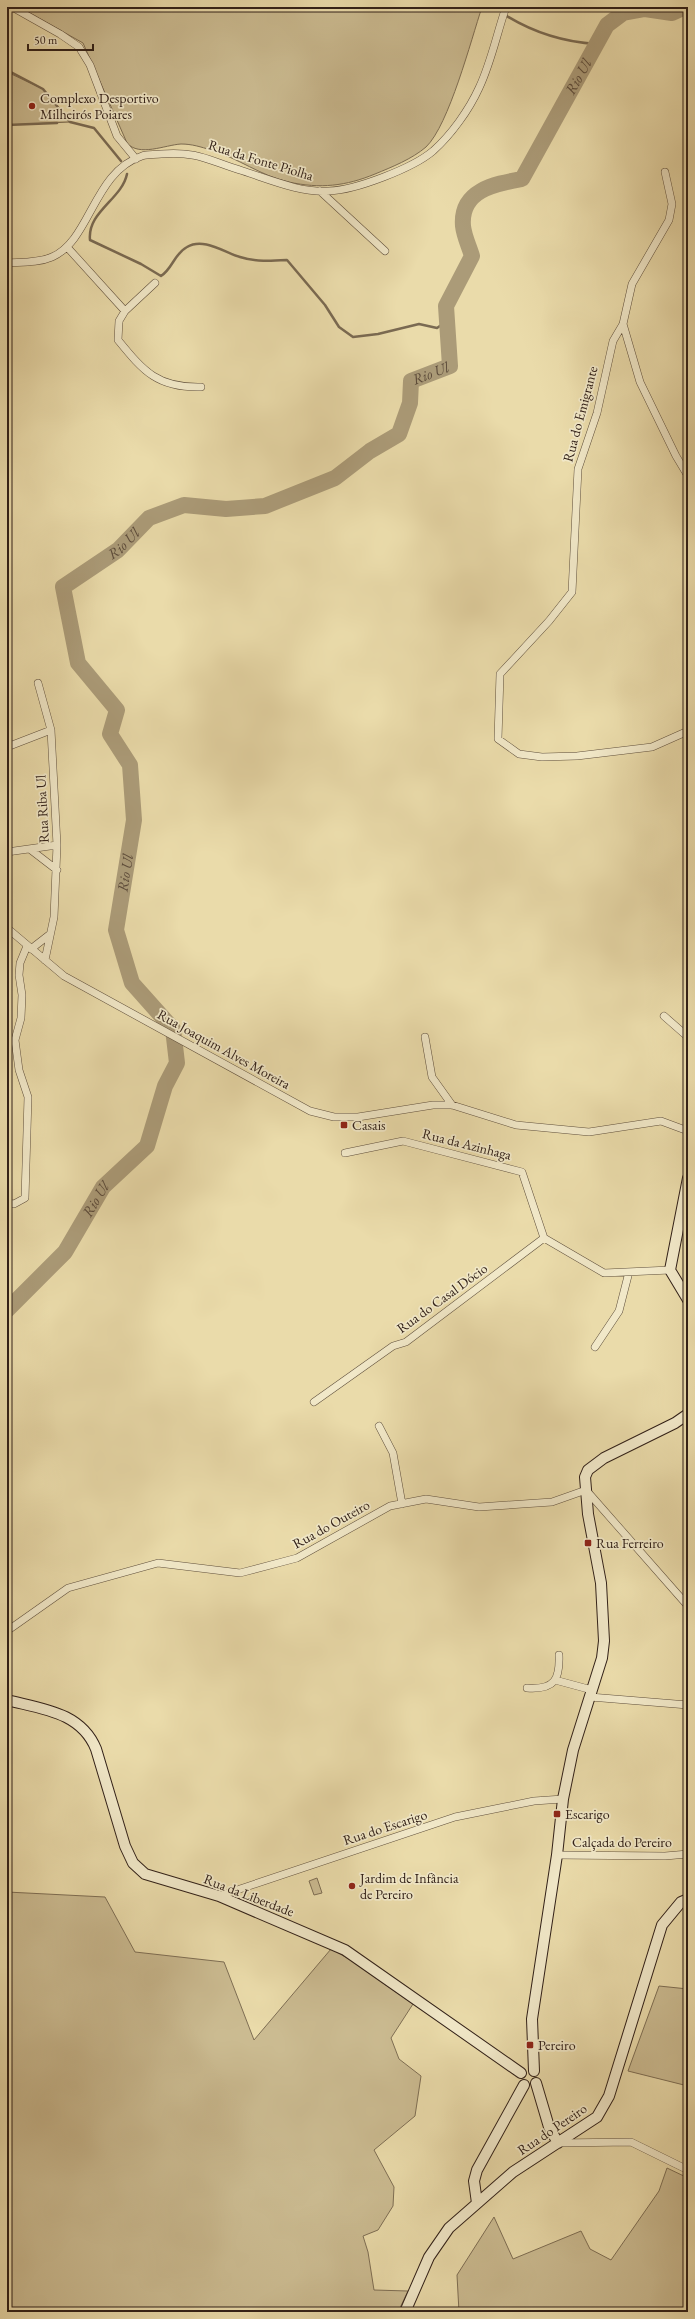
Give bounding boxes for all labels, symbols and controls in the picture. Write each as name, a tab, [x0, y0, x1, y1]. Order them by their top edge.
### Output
scale bar	[28, 26, 93, 52]
text: 50 m	[34, 32, 58, 48]
water label: Rio Ul	[560, 55, 596, 98]
place label: Complexo Desportivo Milheirós Poiares	[40, 89, 159, 123]
marker: Complexo Desportivo Milheirós Poiares	[27, 101, 37, 111]
street label: Rua da Fonte Piolha	[206, 135, 316, 185]
water label: Rio Ul	[409, 357, 452, 389]
street label: Rua do Emigrante	[559, 364, 602, 464]
water label: Rio Ul	[104, 523, 144, 563]
street label: Rua Riba Ul	[31, 774, 53, 844]
water label: Rio Ul	[112, 852, 137, 893]
street label: Rua Joaquim Alves Moreira	[154, 1005, 294, 1093]
place label: Casais	[352, 1116, 386, 1134]
marker: Casais	[339, 1120, 349, 1130]
street label: Rua da Azinhaga	[421, 1124, 514, 1164]
water label: Rio Ul	[78, 1176, 113, 1220]
street label: Rua do Casal Dócio	[393, 1259, 491, 1337]
street label: Rua do Outeiro	[289, 1495, 373, 1553]
place label: Rua Ferreiro	[596, 1534, 664, 1552]
marker: Rua Ferreiro	[583, 1538, 593, 1548]
street label: Rua do Escarigo	[341, 1805, 429, 1849]
place label: Escarigo	[565, 1805, 610, 1823]
marker: Escarigo	[552, 1809, 562, 1819]
street label: Calçada do Pereiro	[572, 1833, 672, 1851]
place label: Jardim de Infância de Pereiro	[359, 1869, 459, 1903]
street label: Rua da Liberdade	[201, 1870, 297, 1921]
marker: Jardim de Infância de Pereiro	[347, 1881, 357, 1891]
place label: Pereiro	[538, 2036, 576, 2054]
marker: Pereiro	[525, 2040, 535, 2050]
street label: Rua do Pereiro	[514, 2099, 590, 2159]

